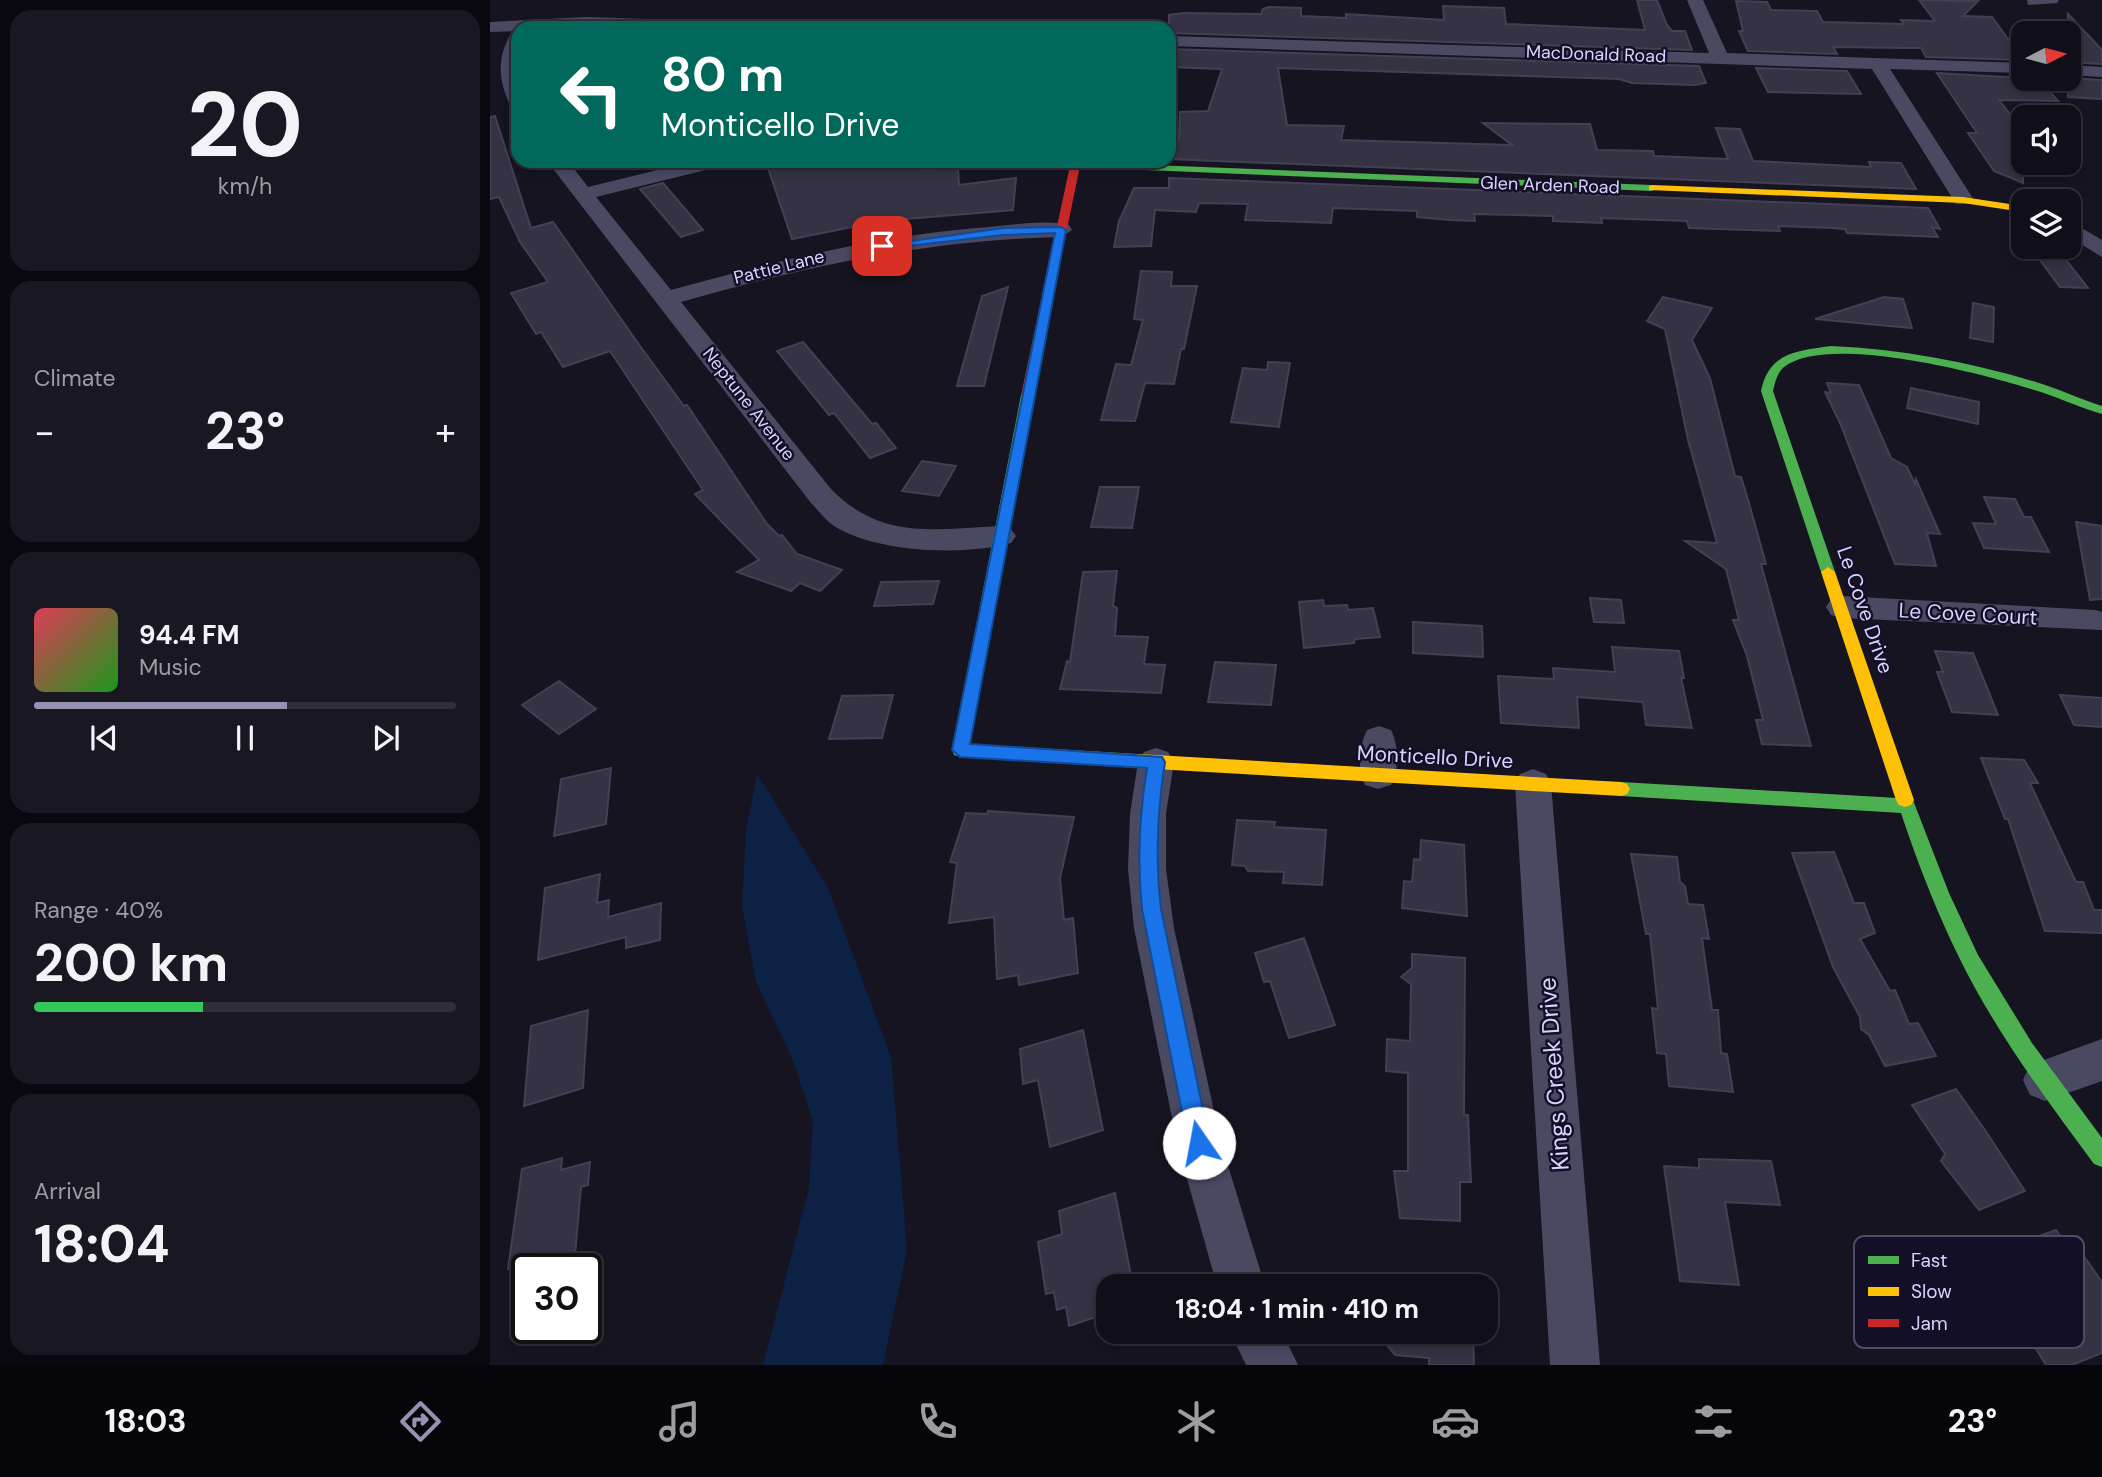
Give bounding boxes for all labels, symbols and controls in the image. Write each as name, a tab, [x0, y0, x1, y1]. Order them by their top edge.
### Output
north arrow	[2011, 21, 2081, 91]
map controls	[2011, 21, 2081, 259]
street label: MacDonald Road	[1525, 40, 1667, 68]
text: 80 m	[661, 42, 784, 106]
icon: left	[546, 49, 637, 140]
text: 20	[187, 66, 303, 184]
text: Monticello Drive	[661, 104, 900, 146]
button: sound	[2011, 105, 2081, 175]
text: km/h	[218, 171, 272, 201]
street label: Glen Arden Road	[1480, 171, 1620, 199]
button: layers	[2011, 189, 2081, 259]
pin	[852, 216, 912, 276]
icon: arrive	[863, 227, 901, 265]
street label: Pattie Lane	[731, 244, 827, 290]
street label: Neptune Avenue	[697, 342, 801, 466]
text: Climate	[34, 363, 116, 393]
text: 23°	[205, 397, 285, 465]
text: −	[34, 407, 55, 457]
text: +	[435, 407, 456, 457]
street label: Le Cove Drive	[1830, 543, 1900, 677]
street label: Le Cove Court	[1898, 596, 2038, 632]
text: 94.4 FM	[139, 618, 239, 652]
text: Music	[139, 652, 202, 682]
icon: previous	[85, 719, 123, 757]
icon: pause	[226, 719, 264, 757]
icon: next	[367, 719, 405, 757]
street label: Monticello Drive	[1356, 739, 1514, 775]
text: Range · 40%	[34, 895, 163, 925]
text: 200 km	[34, 929, 228, 997]
street label: Kings Creek Drive	[1531, 976, 1576, 1172]
position arrow	[1162, 1106, 1236, 1180]
text: Arrival	[34, 1176, 101, 1206]
text: 18:04	[34, 1210, 169, 1278]
legend	[1854, 1236, 2084, 1348]
text: Fast	[1911, 1248, 1947, 1273]
speed limit sign: 30	[511, 1253, 602, 1344]
text: Slow	[1911, 1279, 1952, 1304]
text: 18:04 · 1 min · 410 m	[1175, 1292, 1419, 1326]
text: Jam	[1911, 1311, 1948, 1336]
icon: directions	[396, 1397, 445, 1446]
icon: music	[655, 1397, 704, 1446]
icon: phone	[913, 1397, 962, 1446]
icon: climate	[1172, 1397, 1221, 1446]
icon: car	[1431, 1397, 1480, 1446]
icon: filters	[1689, 1397, 1738, 1446]
text: 18:03	[105, 1400, 187, 1442]
text: 23°	[1948, 1400, 1997, 1442]

